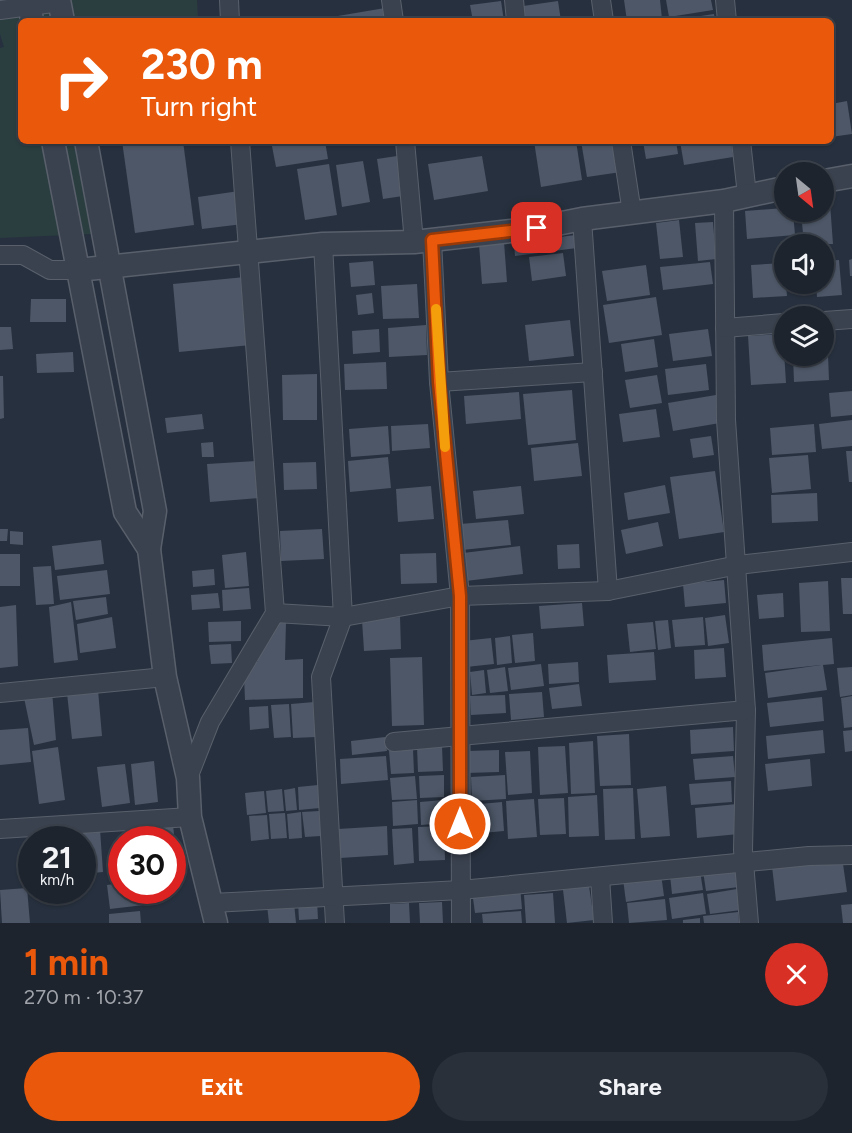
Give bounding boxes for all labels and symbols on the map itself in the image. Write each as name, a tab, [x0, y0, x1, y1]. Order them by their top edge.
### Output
north arrow	[774, 162, 834, 222]
pin	[511, 202, 562, 253]
position arrow	[428, 792, 492, 856]
speed limit sign: 30	[108, 826, 186, 904]

